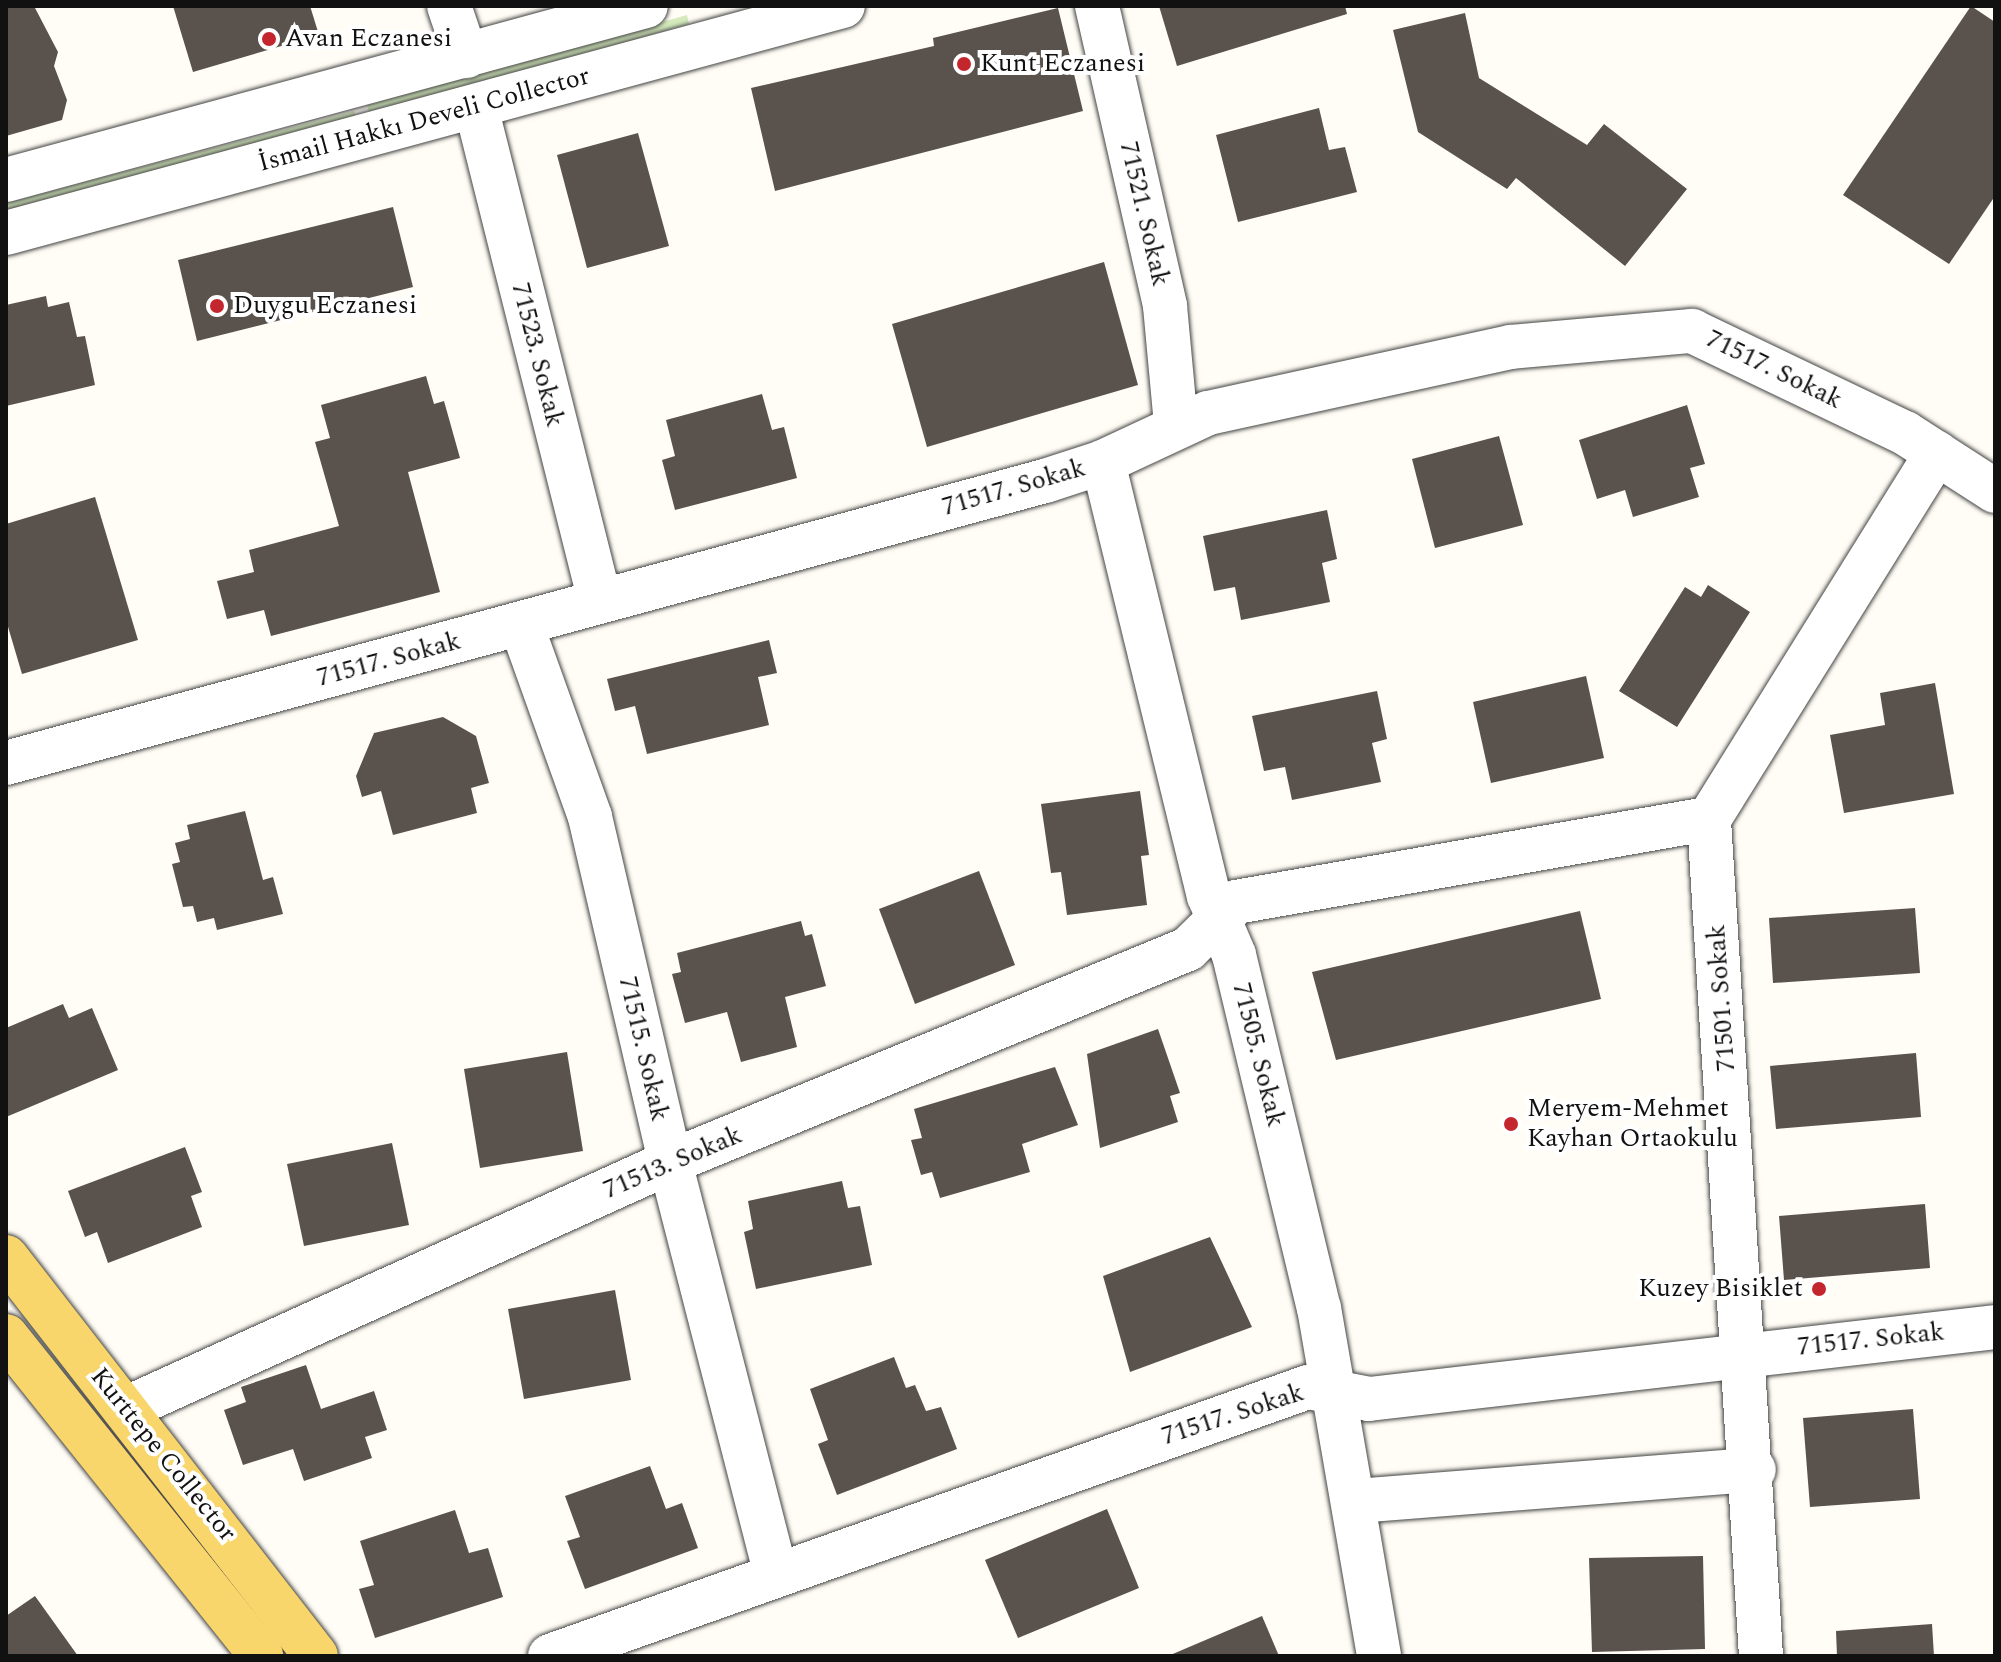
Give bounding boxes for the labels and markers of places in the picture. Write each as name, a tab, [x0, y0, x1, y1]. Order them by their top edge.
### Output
place label: Avan Eczanesi	[285, 23, 452, 55]
marker: Avan Eczanesi	[260, 30, 278, 48]
place label: Kunt Eczanesi	[980, 48, 1145, 80]
marker: Kunt Eczanesi	[955, 55, 973, 73]
place label: Duygu Eczanesi	[233, 290, 417, 322]
marker: Duygu Eczanesi	[208, 297, 226, 315]
place label: Meryem-Mehmet Kayhan Ortaokulu	[1527, 1093, 1738, 1154]
marker: Meryem-Mehmet Kayhan Ortaokulu	[1502, 1115, 1520, 1133]
place label: Kuzey Bisiklet	[1638, 1273, 1803, 1305]
marker: Kuzey Bisiklet	[1810, 1280, 1828, 1298]

